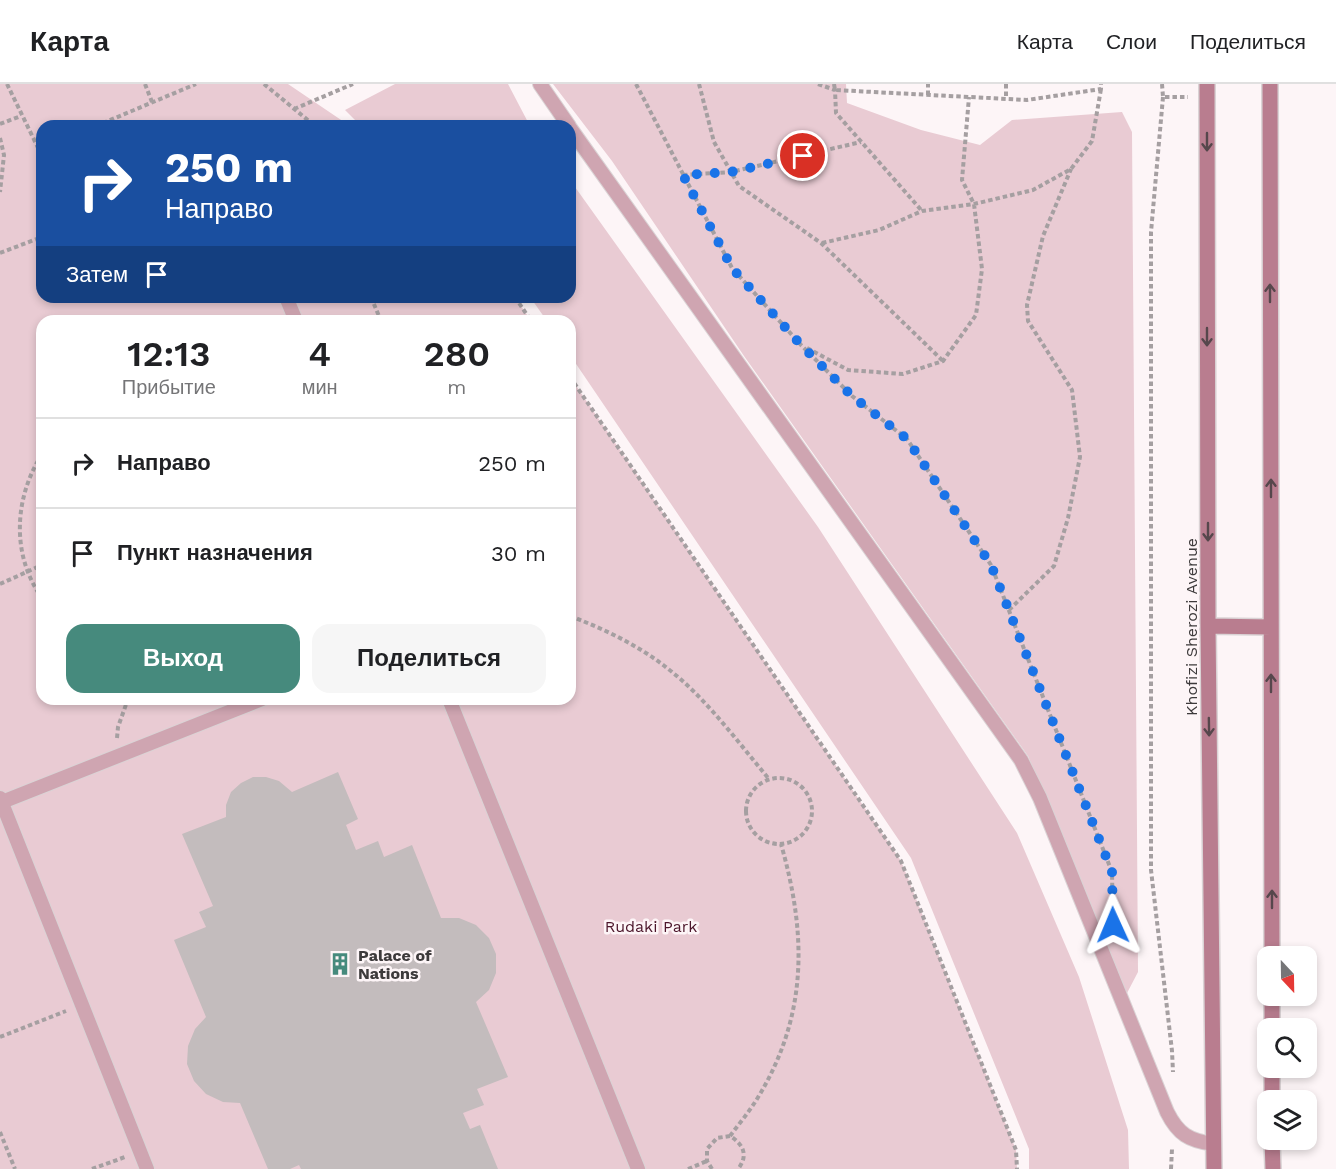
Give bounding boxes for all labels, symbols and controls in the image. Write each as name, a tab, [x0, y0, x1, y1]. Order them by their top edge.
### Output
text: Карта	[30, 25, 109, 58]
text: Карта	[1017, 29, 1073, 54]
text: Слои	[1106, 29, 1157, 54]
text: Поделиться	[1190, 29, 1306, 54]
pin	[777, 130, 828, 181]
one-way arrow	[1201, 132, 1213, 152]
icon: arrive	[786, 139, 819, 172]
text: 250 m	[165, 143, 293, 192]
icon: right	[66, 144, 144, 222]
text: Направо	[165, 193, 273, 225]
icon: arrive	[140, 258, 173, 291]
text: Затем	[66, 262, 128, 287]
one-way arrow	[1264, 283, 1276, 303]
one-way arrow	[1201, 327, 1213, 347]
text: 12:13	[127, 333, 210, 375]
text: 4	[308, 333, 331, 375]
text: 280	[424, 333, 490, 375]
text: Прибытие	[122, 375, 216, 399]
text: мин	[302, 375, 338, 399]
text: m	[447, 375, 466, 399]
icon: right	[66, 447, 99, 480]
text: Направо	[117, 450, 211, 475]
text: 250 m	[478, 451, 546, 476]
one-way arrow	[1265, 478, 1277, 498]
one-way arrow	[1202, 522, 1214, 542]
icon: arrive	[66, 537, 99, 570]
street label: Khofizi Sherozi Avenue	[1182, 538, 1201, 716]
text: Пункт назначения	[117, 540, 313, 565]
text: 30 m	[491, 541, 546, 566]
button: Выход	[66, 624, 300, 693]
button: Поделиться	[312, 624, 546, 693]
one-way arrow	[1265, 673, 1277, 693]
one-way arrow	[1203, 717, 1215, 737]
one-way arrow	[1266, 889, 1278, 909]
position arrow	[1081, 893, 1145, 957]
park label: Rudaki Park	[605, 917, 697, 936]
place label: Palace of Nations	[358, 946, 432, 983]
north arrow	[1257, 946, 1317, 1006]
map controls	[1257, 946, 1317, 1150]
building icon: Palace of Nations	[327, 951, 353, 977]
button: search	[1257, 1018, 1317, 1078]
button: layers	[1257, 1090, 1317, 1150]

